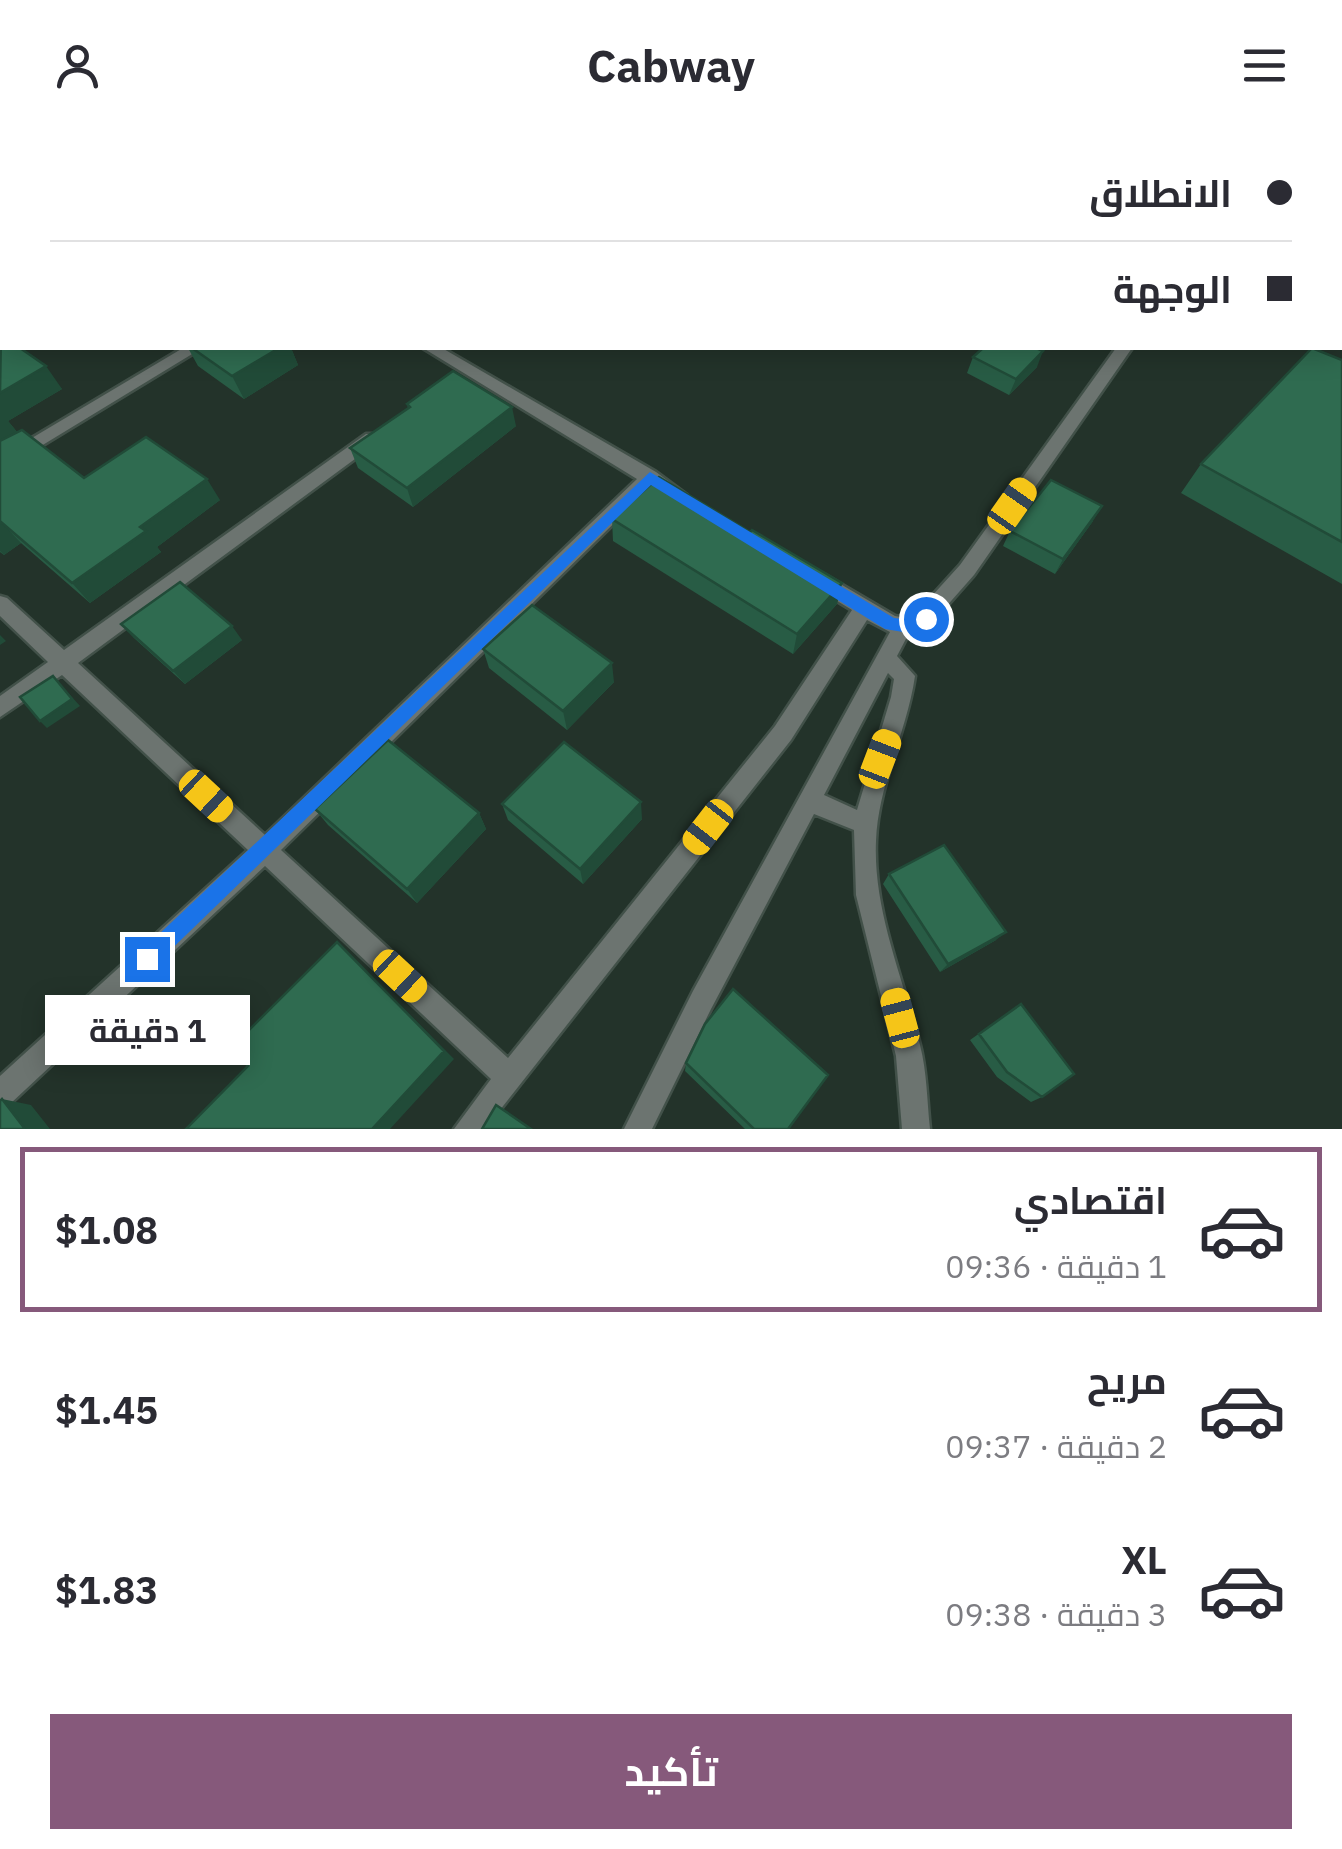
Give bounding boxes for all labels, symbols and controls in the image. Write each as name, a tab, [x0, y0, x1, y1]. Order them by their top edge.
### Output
text: Cabway	[587, 36, 755, 94]
icon: person	[50, 38, 105, 93]
icon: menu	[1237, 38, 1292, 93]
text: الانطلاق	[1089, 168, 1232, 217]
text: الوجهة	[1113, 264, 1232, 313]
car	[983, 473, 1041, 539]
route start	[904, 597, 949, 642]
car	[855, 726, 905, 792]
car	[174, 765, 238, 827]
car	[678, 794, 738, 860]
route end	[125, 937, 170, 982]
car	[368, 945, 432, 1007]
car	[878, 985, 922, 1051]
callout: 1 دقيقة	[44, 994, 250, 1064]
text: 1 دقيقة	[89, 1009, 206, 1051]
text: اقتصادي	[1014, 1175, 1167, 1224]
icon: car	[1197, 1185, 1287, 1275]
text: $1.08	[55, 1205, 158, 1254]
text: 1 دقيقة · 09:36	[945, 1245, 1167, 1287]
text: مريح	[1087, 1355, 1167, 1404]
icon: car	[1197, 1365, 1287, 1455]
text: $1.45	[55, 1385, 158, 1434]
text: 2 دقيقة · 09:37	[945, 1425, 1167, 1467]
text: XL	[1121, 1535, 1167, 1584]
icon: car	[1197, 1545, 1287, 1635]
text: $1.83	[55, 1565, 158, 1614]
text: 3 دقيقة · 09:38	[945, 1593, 1167, 1635]
button: تأكيد	[50, 1714, 1292, 1829]

